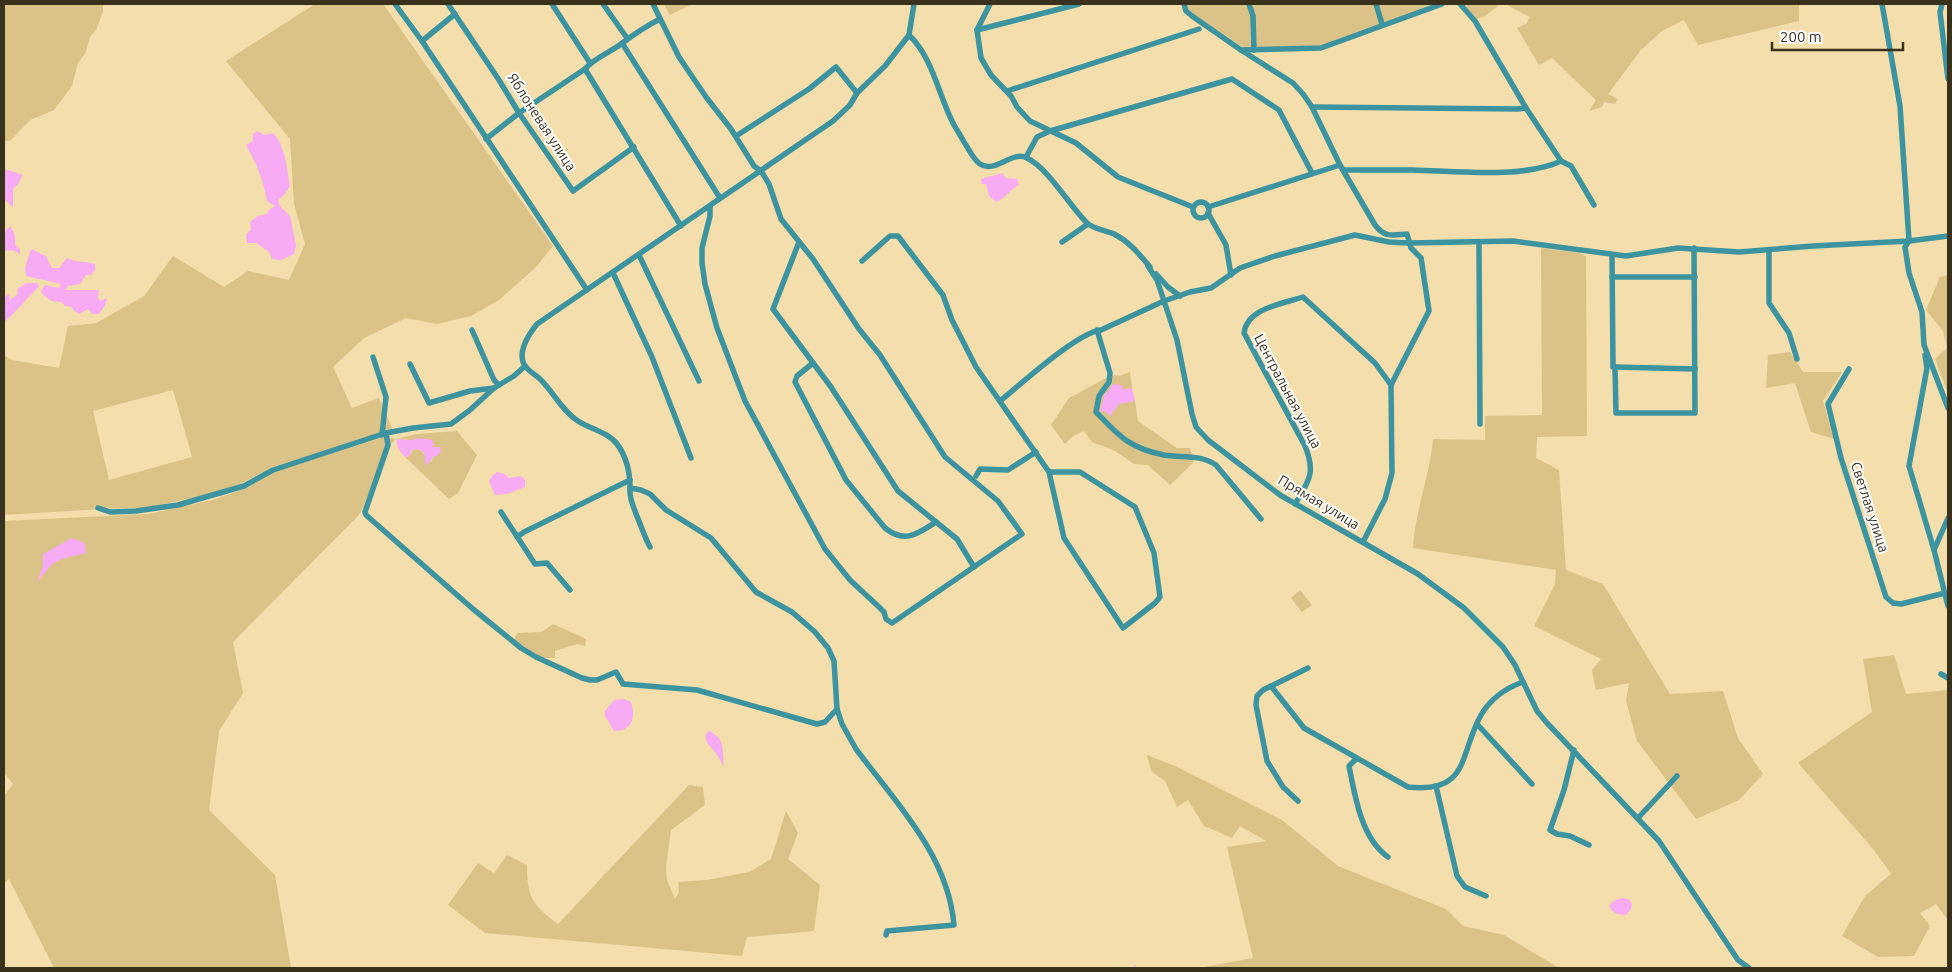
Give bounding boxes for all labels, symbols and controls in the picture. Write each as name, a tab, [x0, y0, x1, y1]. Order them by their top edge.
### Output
scale bar	[1772, 20, 1903, 52]
text: 200 m	[1780, 28, 1822, 45]
street label: Яблоневая улица	[504, 70, 580, 174]
street label: Центральная улица	[1251, 331, 1325, 451]
street label: Светлая улица	[1848, 460, 1892, 554]
street label: Прямая улица	[1276, 471, 1362, 533]

